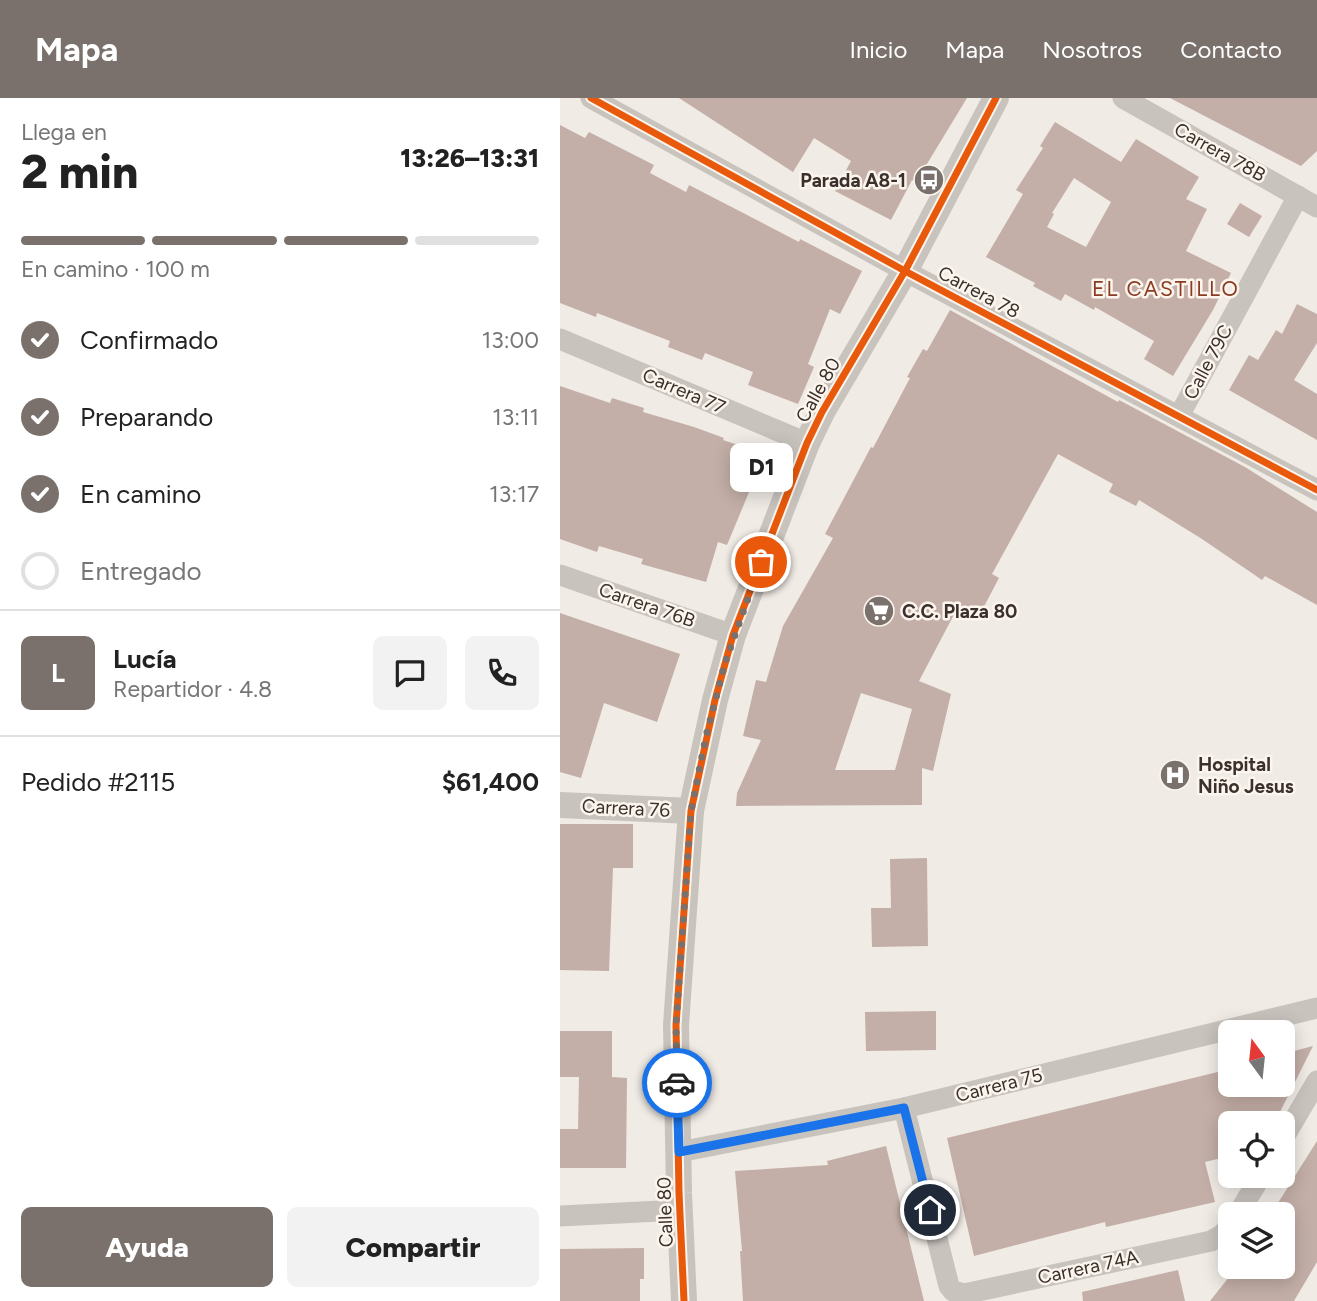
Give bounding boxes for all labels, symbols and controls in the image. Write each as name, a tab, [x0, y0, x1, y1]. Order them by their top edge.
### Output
text: Mapa	[35, 30, 118, 69]
text: Inicio	[849, 35, 907, 64]
text: Mapa	[945, 35, 1004, 64]
text: Nosotros	[1042, 35, 1142, 64]
text: Contacto	[1180, 35, 1282, 64]
street label: Carrera 78B	[1170, 117, 1270, 187]
text: Llega en	[21, 118, 107, 146]
text: 13:26–13:31	[400, 142, 539, 174]
text: 2 min	[21, 144, 138, 200]
bus stop icon: Parada A8-1	[912, 163, 946, 197]
place label: Parada A8-1	[800, 169, 906, 192]
text: En camino · 100 m	[21, 255, 210, 283]
street label: Carrera 78	[934, 261, 1024, 323]
district label: EL CASTILLO	[1092, 276, 1240, 301]
street label: Calle 79C	[1179, 320, 1237, 403]
icon: check	[21, 321, 59, 359]
text: Confirmado	[80, 324, 218, 356]
text: 13:00	[482, 326, 539, 354]
street label: Calle 80	[791, 354, 845, 426]
street label: Carrera 77	[639, 363, 729, 419]
icon: check	[21, 398, 59, 436]
text: Preparando	[80, 401, 213, 433]
text: 13:11	[492, 403, 539, 431]
callout: D1	[730, 443, 792, 492]
text: D1	[748, 453, 775, 481]
icon: check	[21, 475, 59, 513]
text: En camino	[80, 478, 201, 510]
text: 13:17	[489, 480, 539, 508]
pin	[731, 532, 791, 592]
icon: bag	[742, 543, 780, 581]
text: Entregado	[80, 555, 202, 587]
street label: Carrera 76B	[596, 578, 698, 632]
supermarket icon: C.C. Plaza 80	[862, 594, 896, 628]
place label: C.C. Plaza 80	[902, 600, 1017, 623]
button: chat	[373, 636, 447, 710]
button: phone	[465, 636, 539, 710]
text: Lucía	[113, 643, 177, 675]
text: L	[51, 657, 65, 689]
text: Repartidor · 4.8	[113, 675, 272, 703]
place label: Hospital Niño Jesus	[1198, 753, 1294, 798]
hospital icon: Hospital Niño Jesus	[1158, 758, 1192, 792]
text: Pedido #2115	[21, 766, 175, 798]
text: $61,400	[442, 766, 539, 798]
street label: Carrera 76	[581, 794, 671, 822]
north arrow	[1218, 1020, 1295, 1097]
map controls	[1218, 1020, 1295, 1279]
courier	[642, 1048, 712, 1118]
street label: Carrera 75	[953, 1063, 1045, 1107]
icon: car	[658, 1064, 696, 1102]
button: locate	[1218, 1111, 1295, 1188]
street label: Calle 80	[652, 1176, 678, 1248]
pin	[900, 1180, 960, 1240]
icon: home	[911, 1191, 949, 1229]
button: layers	[1218, 1202, 1295, 1279]
button: Ayuda	[21, 1207, 273, 1287]
button: Compartir	[287, 1207, 539, 1287]
street label: Carrera 74A	[1036, 1245, 1141, 1289]

